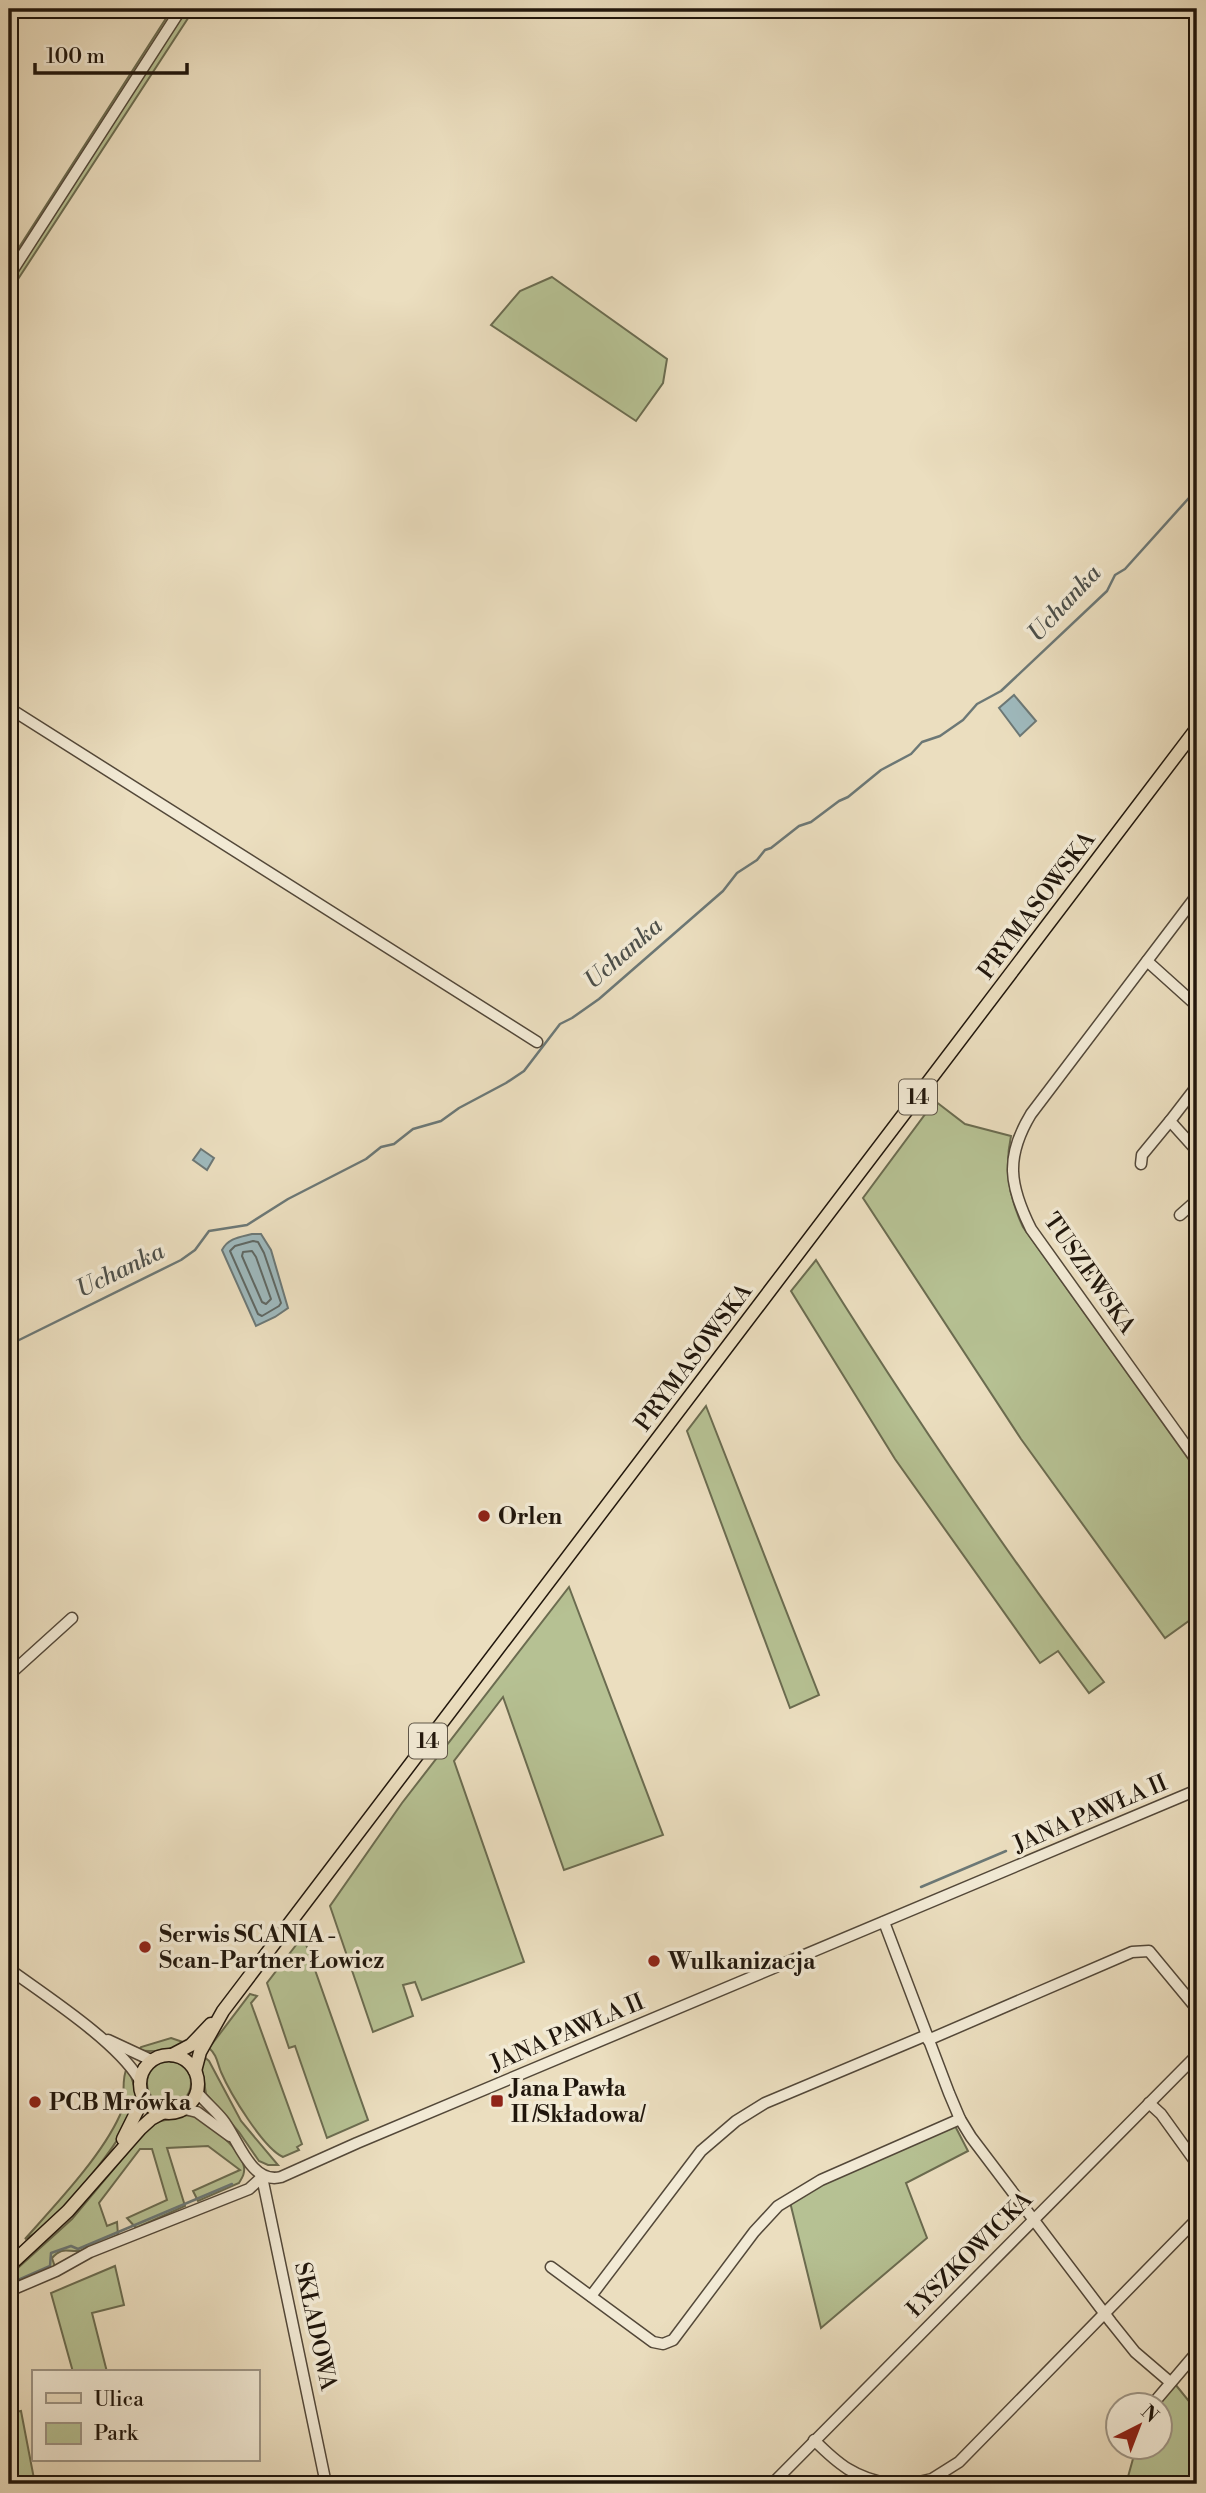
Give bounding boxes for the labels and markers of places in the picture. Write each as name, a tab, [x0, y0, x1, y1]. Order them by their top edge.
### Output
place label: Orlen	[498, 1503, 562, 1531]
marker: Orlen	[476, 1508, 492, 1524]
place label: Serwis SCANIA - Scan-Partner Łowicz	[159, 1921, 384, 1975]
marker: Serwis SCANIA - Scan-Partner Łowicz	[137, 1939, 153, 1955]
place label: Wulkanizacja	[667, 1948, 816, 1976]
marker: Wulkanizacja	[646, 1953, 662, 1969]
place label: Jana Pawła II /Składowa/	[508, 2075, 646, 2129]
place label: PCB Mrówka	[49, 2089, 192, 2117]
marker: Jana Pawła II /Składowa/	[489, 2093, 505, 2109]
marker: PCB Mrówka	[27, 2094, 43, 2110]

